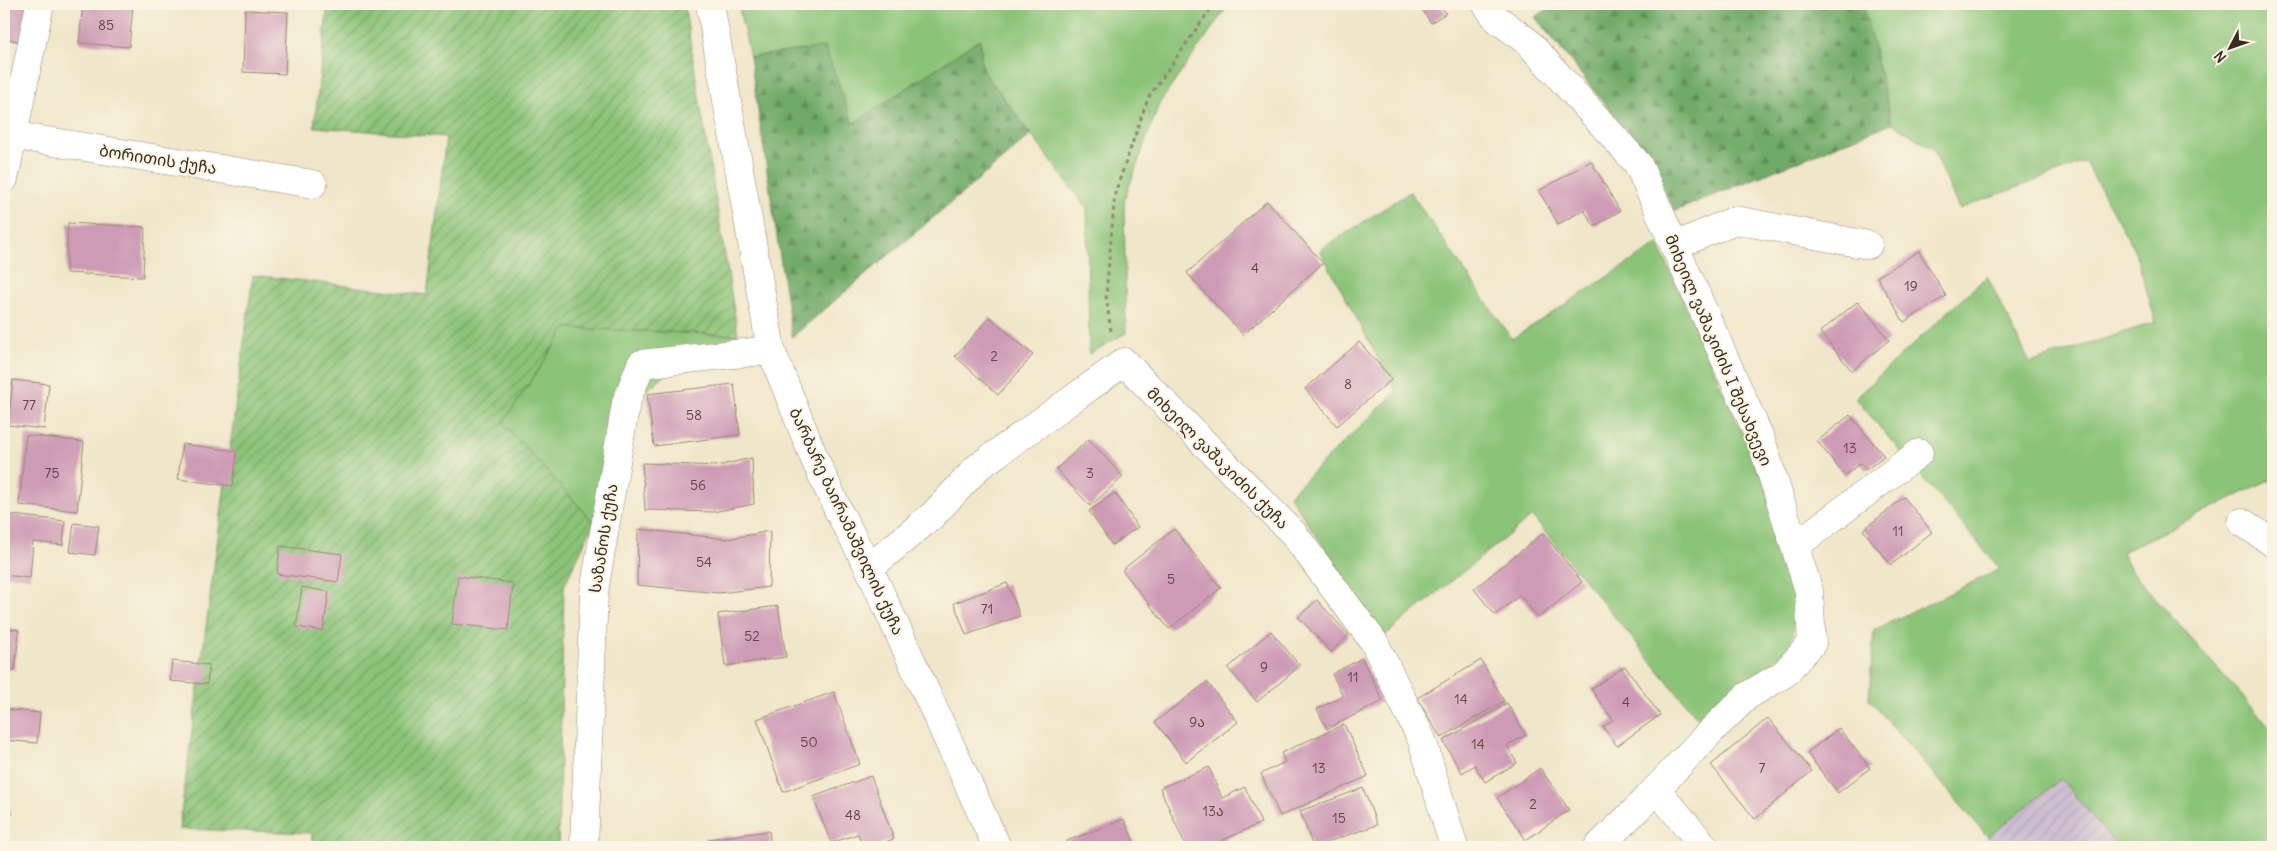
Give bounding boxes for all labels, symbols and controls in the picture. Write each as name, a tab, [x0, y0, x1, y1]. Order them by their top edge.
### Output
house number: 85	[98, 16, 114, 34]
north arrow	[2204, 22, 2254, 72]
text: N	[2210, 47, 2230, 66]
street label: ბორითის ქუჩა	[98, 140, 218, 178]
street label: მიხეილ ვაშაკიძის I შესახვევი	[1660, 231, 1777, 469]
house number: 4	[1251, 259, 1259, 277]
house number: 19	[1904, 277, 1918, 295]
house number: 2	[990, 347, 998, 365]
house number: 8	[1344, 375, 1352, 393]
street label: მიხეილ ვაშაკიძის ქუჩა	[1142, 383, 1293, 534]
house number: 77	[22, 396, 36, 414]
street label: ბარბარე ბაირამაშვილის ქუჩა	[785, 404, 909, 638]
house number: 58	[686, 406, 702, 424]
house number: 13	[1843, 439, 1857, 457]
house number: 75	[45, 464, 59, 482]
house number: 3	[1086, 464, 1094, 482]
house number: 56	[690, 476, 706, 494]
street label: საზანოს ქუჩა	[584, 482, 622, 594]
house number: 11	[1892, 522, 1904, 540]
house number: 54	[696, 553, 712, 571]
house number: 5	[1167, 570, 1175, 588]
house number: 71	[981, 600, 993, 618]
house number: 52	[744, 627, 760, 645]
house number: 9	[1260, 658, 1268, 676]
house number: 11	[1347, 668, 1359, 686]
house number: 14	[1454, 690, 1468, 708]
house number: 4	[1622, 693, 1630, 711]
house number: 9ა	[1189, 713, 1205, 731]
house number: 50	[800, 733, 818, 751]
house number: 14	[1471, 735, 1485, 753]
house number: 13	[1312, 759, 1326, 777]
house number: 7	[1759, 759, 1766, 777]
house number: 2	[1529, 795, 1537, 813]
house number: 13ა	[1202, 802, 1224, 820]
house number: 48	[845, 806, 861, 824]
house number: 15	[1332, 809, 1346, 827]

